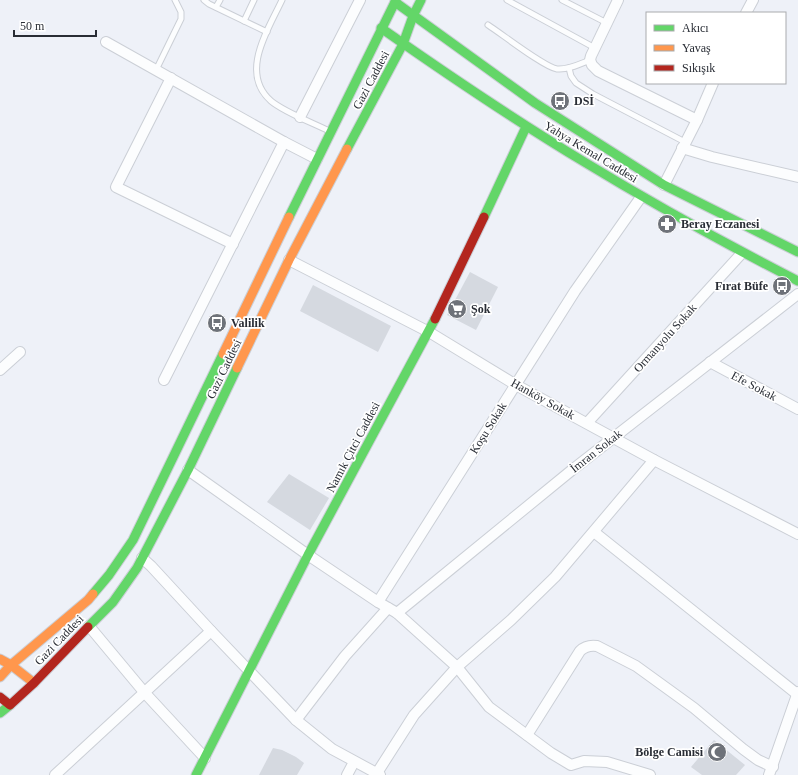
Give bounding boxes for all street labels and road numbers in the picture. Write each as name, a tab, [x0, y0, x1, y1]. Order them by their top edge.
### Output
street label: Gazi Caddesi	[350, 48, 393, 112]
street label: Yahya Kemal Caddesi	[542, 119, 641, 186]
street label: Ormanyolu Sokak	[630, 301, 700, 375]
street label: Gazi Caddesi	[204, 336, 245, 401]
street label: Efe Sokak	[729, 368, 779, 404]
street label: Hanköy Sokak	[509, 376, 577, 422]
street label: Namık Çitci Caddesi	[323, 399, 383, 495]
street label: Koşu Sokak	[467, 400, 509, 456]
street label: İmran Sokak	[567, 427, 625, 475]
street label: Gazi Caddesi	[32, 612, 87, 668]

